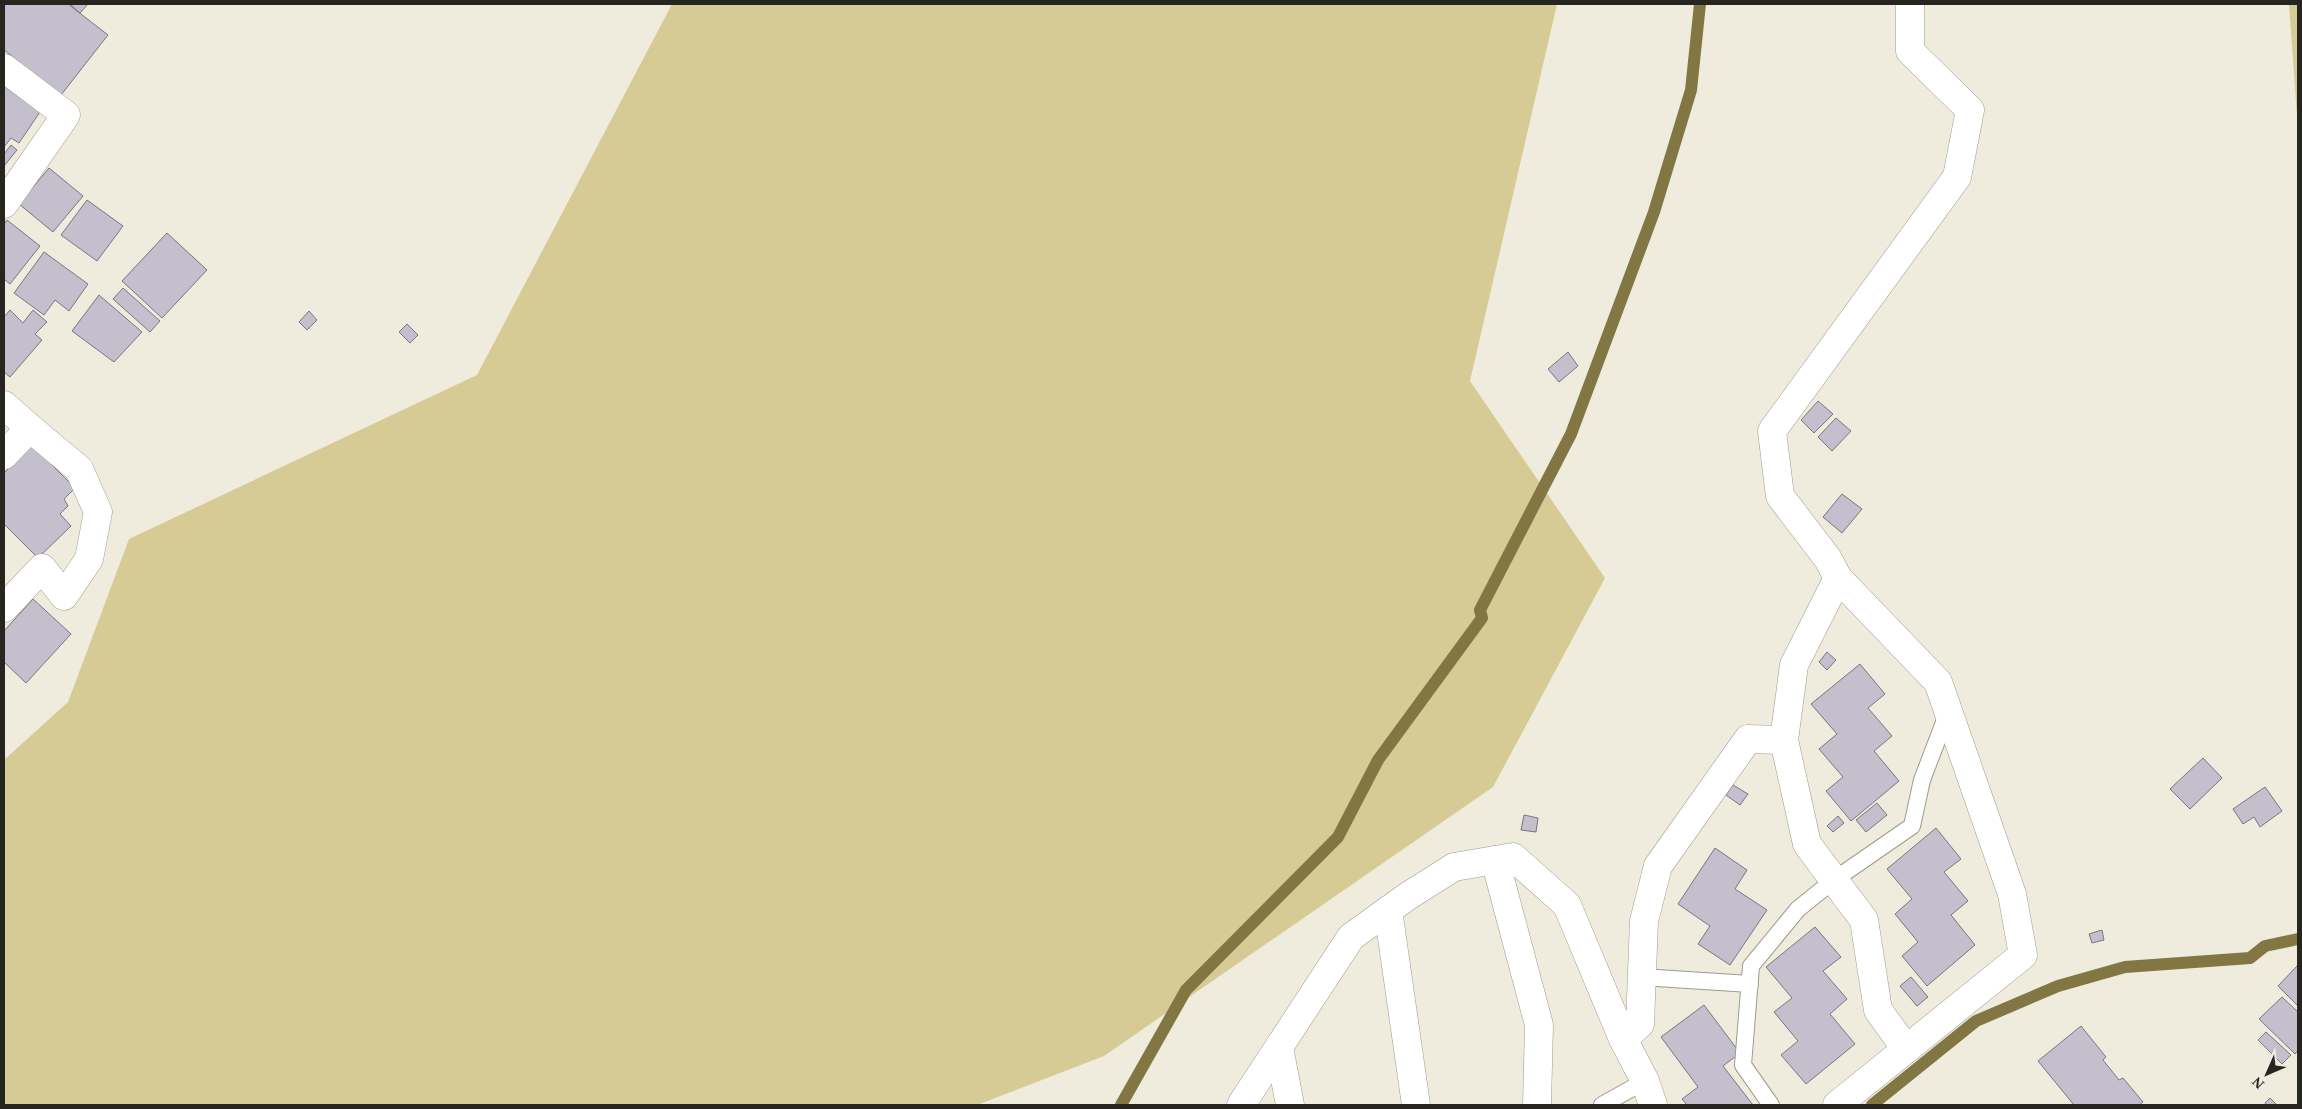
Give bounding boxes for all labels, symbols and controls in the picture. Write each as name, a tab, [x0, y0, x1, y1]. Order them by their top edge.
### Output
north arrow	[2242, 1049, 2292, 1099]
text: N	[2249, 1074, 2267, 1092]

